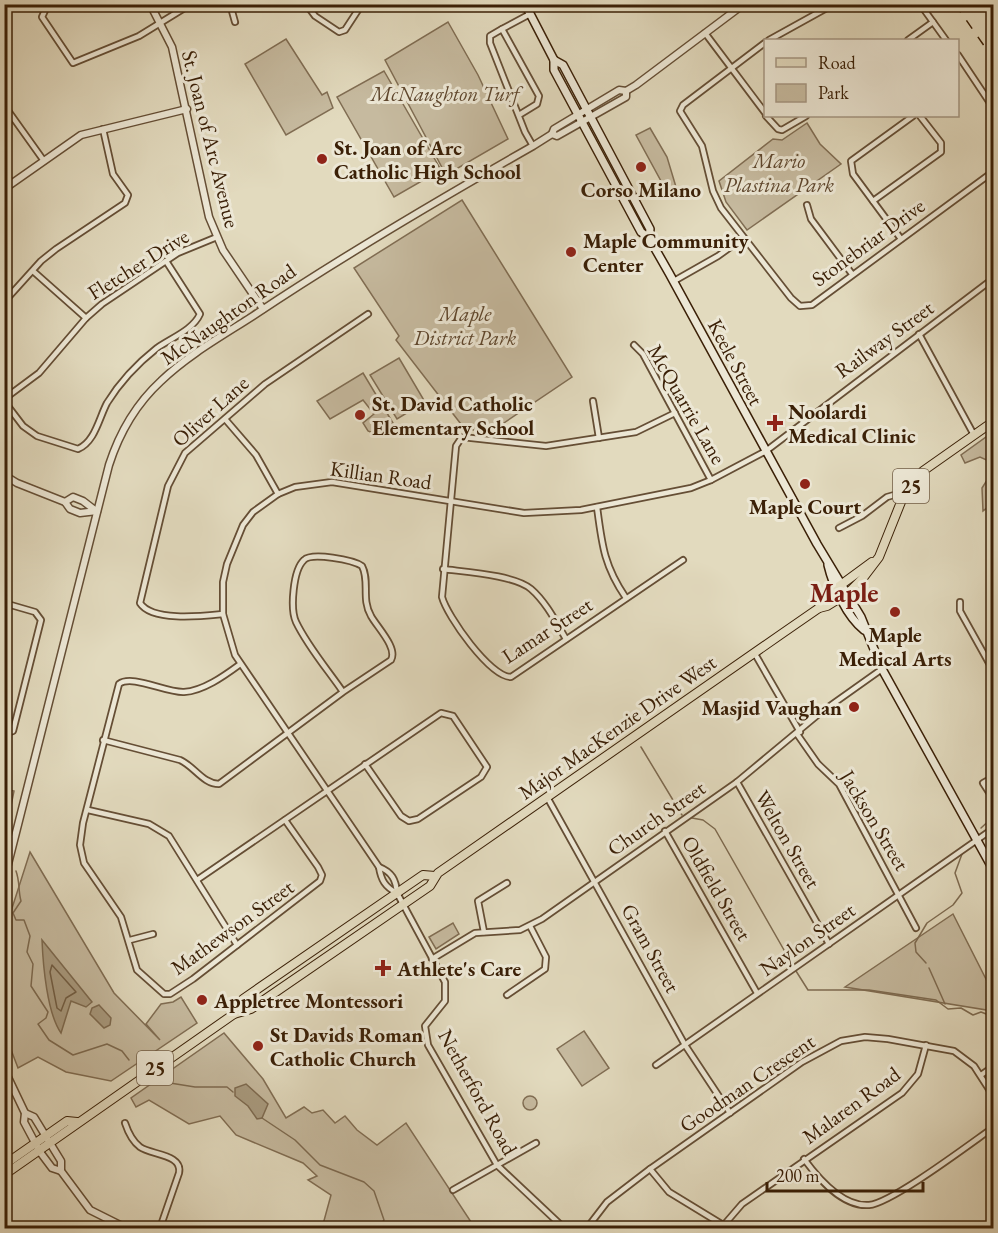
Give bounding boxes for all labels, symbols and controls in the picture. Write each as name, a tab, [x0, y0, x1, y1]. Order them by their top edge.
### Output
legend	[764, 39, 959, 117]
street label: St. Joan of Arc Avenue	[176, 47, 246, 231]
text: Road	[818, 51, 857, 74]
park label: McNaughton Turf	[368, 80, 524, 107]
text: Park	[818, 81, 849, 104]
place label: St. Joan of Arc Catholic High School	[334, 134, 521, 185]
park label: Mario Plastina Park	[724, 147, 834, 198]
marker: St. Joan of Arc Catholic High School	[315, 152, 329, 166]
marker: Corso Milano	[634, 160, 648, 174]
place label: Corso Milano	[581, 176, 702, 203]
street label: Stonebriar Drive	[806, 192, 930, 292]
street label: Fletcher Drive	[82, 222, 194, 306]
place label: Maple Community Center	[583, 227, 750, 278]
marker: Maple Community Center	[564, 245, 578, 259]
street label: McNaughton Road	[155, 257, 301, 371]
street label: Railway Street	[829, 294, 939, 384]
park label: Maple District Park	[413, 300, 517, 351]
street label: Keele Street	[702, 314, 770, 410]
street label: McQuarrie Lane	[641, 339, 732, 469]
street label: Oliver Lane	[166, 369, 254, 453]
place label: St. David Catholic Elementary School	[372, 390, 534, 441]
place label: Noolardi Medical Clinic	[788, 398, 916, 449]
marker: St. David Catholic Elementary School	[353, 408, 367, 422]
marker: Noolardi Medical Clinic	[766, 414, 784, 432]
street label: Killian Road	[328, 455, 434, 496]
road number: 25	[893, 469, 929, 503]
marker: Maple Court	[798, 477, 812, 491]
place label: Maple Court	[749, 493, 861, 520]
district label: Maple	[809, 575, 879, 610]
street label: Lamar Street	[497, 590, 598, 669]
marker: Maple Medical Arts	[888, 605, 902, 619]
place label: Maple Medical Arts	[838, 621, 952, 672]
street label: Major MacKenzie Drive West	[513, 648, 721, 806]
place label: Masjid Vaughan	[701, 694, 842, 721]
marker: Masjid Vaughan	[847, 700, 861, 714]
street label: Jackson Street	[833, 763, 916, 876]
street label: Church Street	[602, 774, 711, 862]
street label: Welton Street	[749, 785, 827, 893]
street label: Oldfield Street	[676, 831, 758, 946]
street label: Mathewson Street	[165, 873, 299, 981]
street label: Naylon Street	[754, 896, 860, 982]
street label: Gram Street	[616, 899, 687, 997]
place label: Athlete's Care	[396, 955, 522, 982]
marker: Athlete's Care	[374, 959, 392, 977]
place label: Appletree Montessori	[213, 987, 403, 1014]
marker: Appletree Montessori	[195, 993, 209, 1007]
place label: St Davids Roman Catholic Church	[270, 1021, 423, 1072]
street label: Netherford Road	[432, 1024, 524, 1160]
street label: Goodman Crescent	[674, 1028, 820, 1138]
marker: St Davids Roman Catholic Church	[251, 1039, 265, 1053]
road number: 25	[137, 1051, 173, 1085]
street label: Malaren Road	[797, 1060, 906, 1150]
scale bar	[767, 1155, 923, 1193]
text: 200 m	[776, 1164, 820, 1187]

